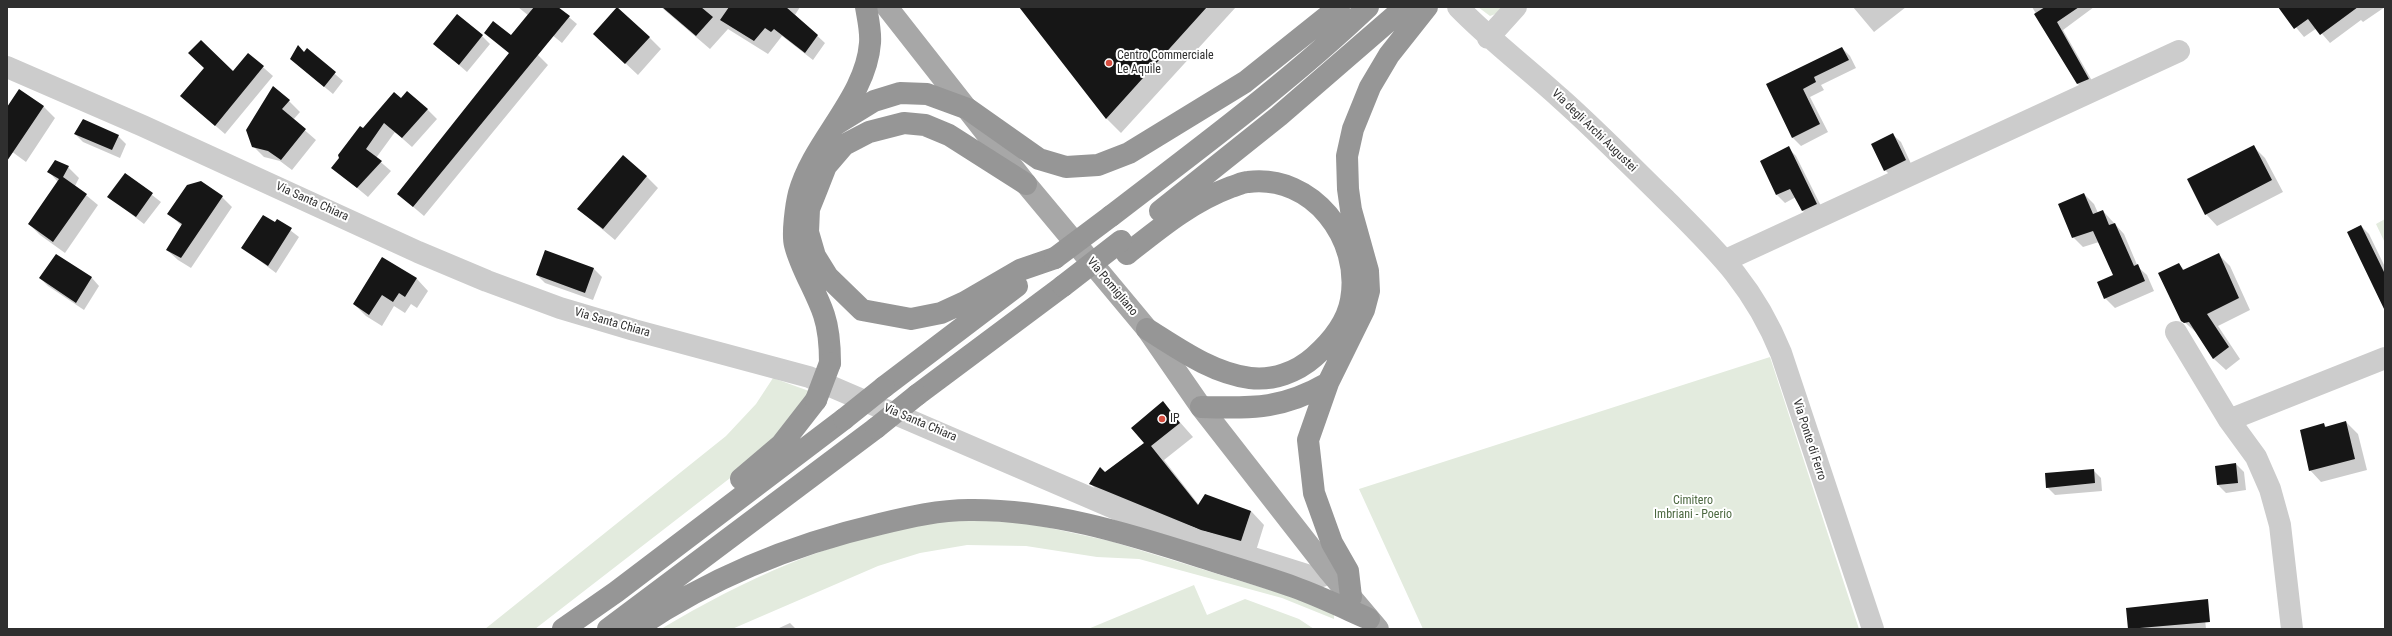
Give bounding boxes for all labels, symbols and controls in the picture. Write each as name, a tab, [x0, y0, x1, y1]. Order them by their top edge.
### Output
place label: Centro Commerciale Le Aquile	[1117, 49, 1214, 77]
marker: Centro Commerciale Le Aquile	[1104, 58, 1114, 68]
street label: Via degli Archi Augustei	[1548, 87, 1640, 175]
street label: Via Santa Chiara	[273, 180, 351, 224]
street label: Via Pomigliano	[1084, 255, 1140, 319]
street label: Via Santa Chiara	[572, 305, 652, 341]
street label: Via Ponte di Ferro	[1789, 398, 1829, 482]
street label: Via Santa Chiara	[881, 401, 959, 445]
place label: IP	[1170, 412, 1180, 426]
marker: IP	[1157, 414, 1167, 424]
park label: Cimitero Imbriani - Poerio	[1654, 494, 1732, 522]

